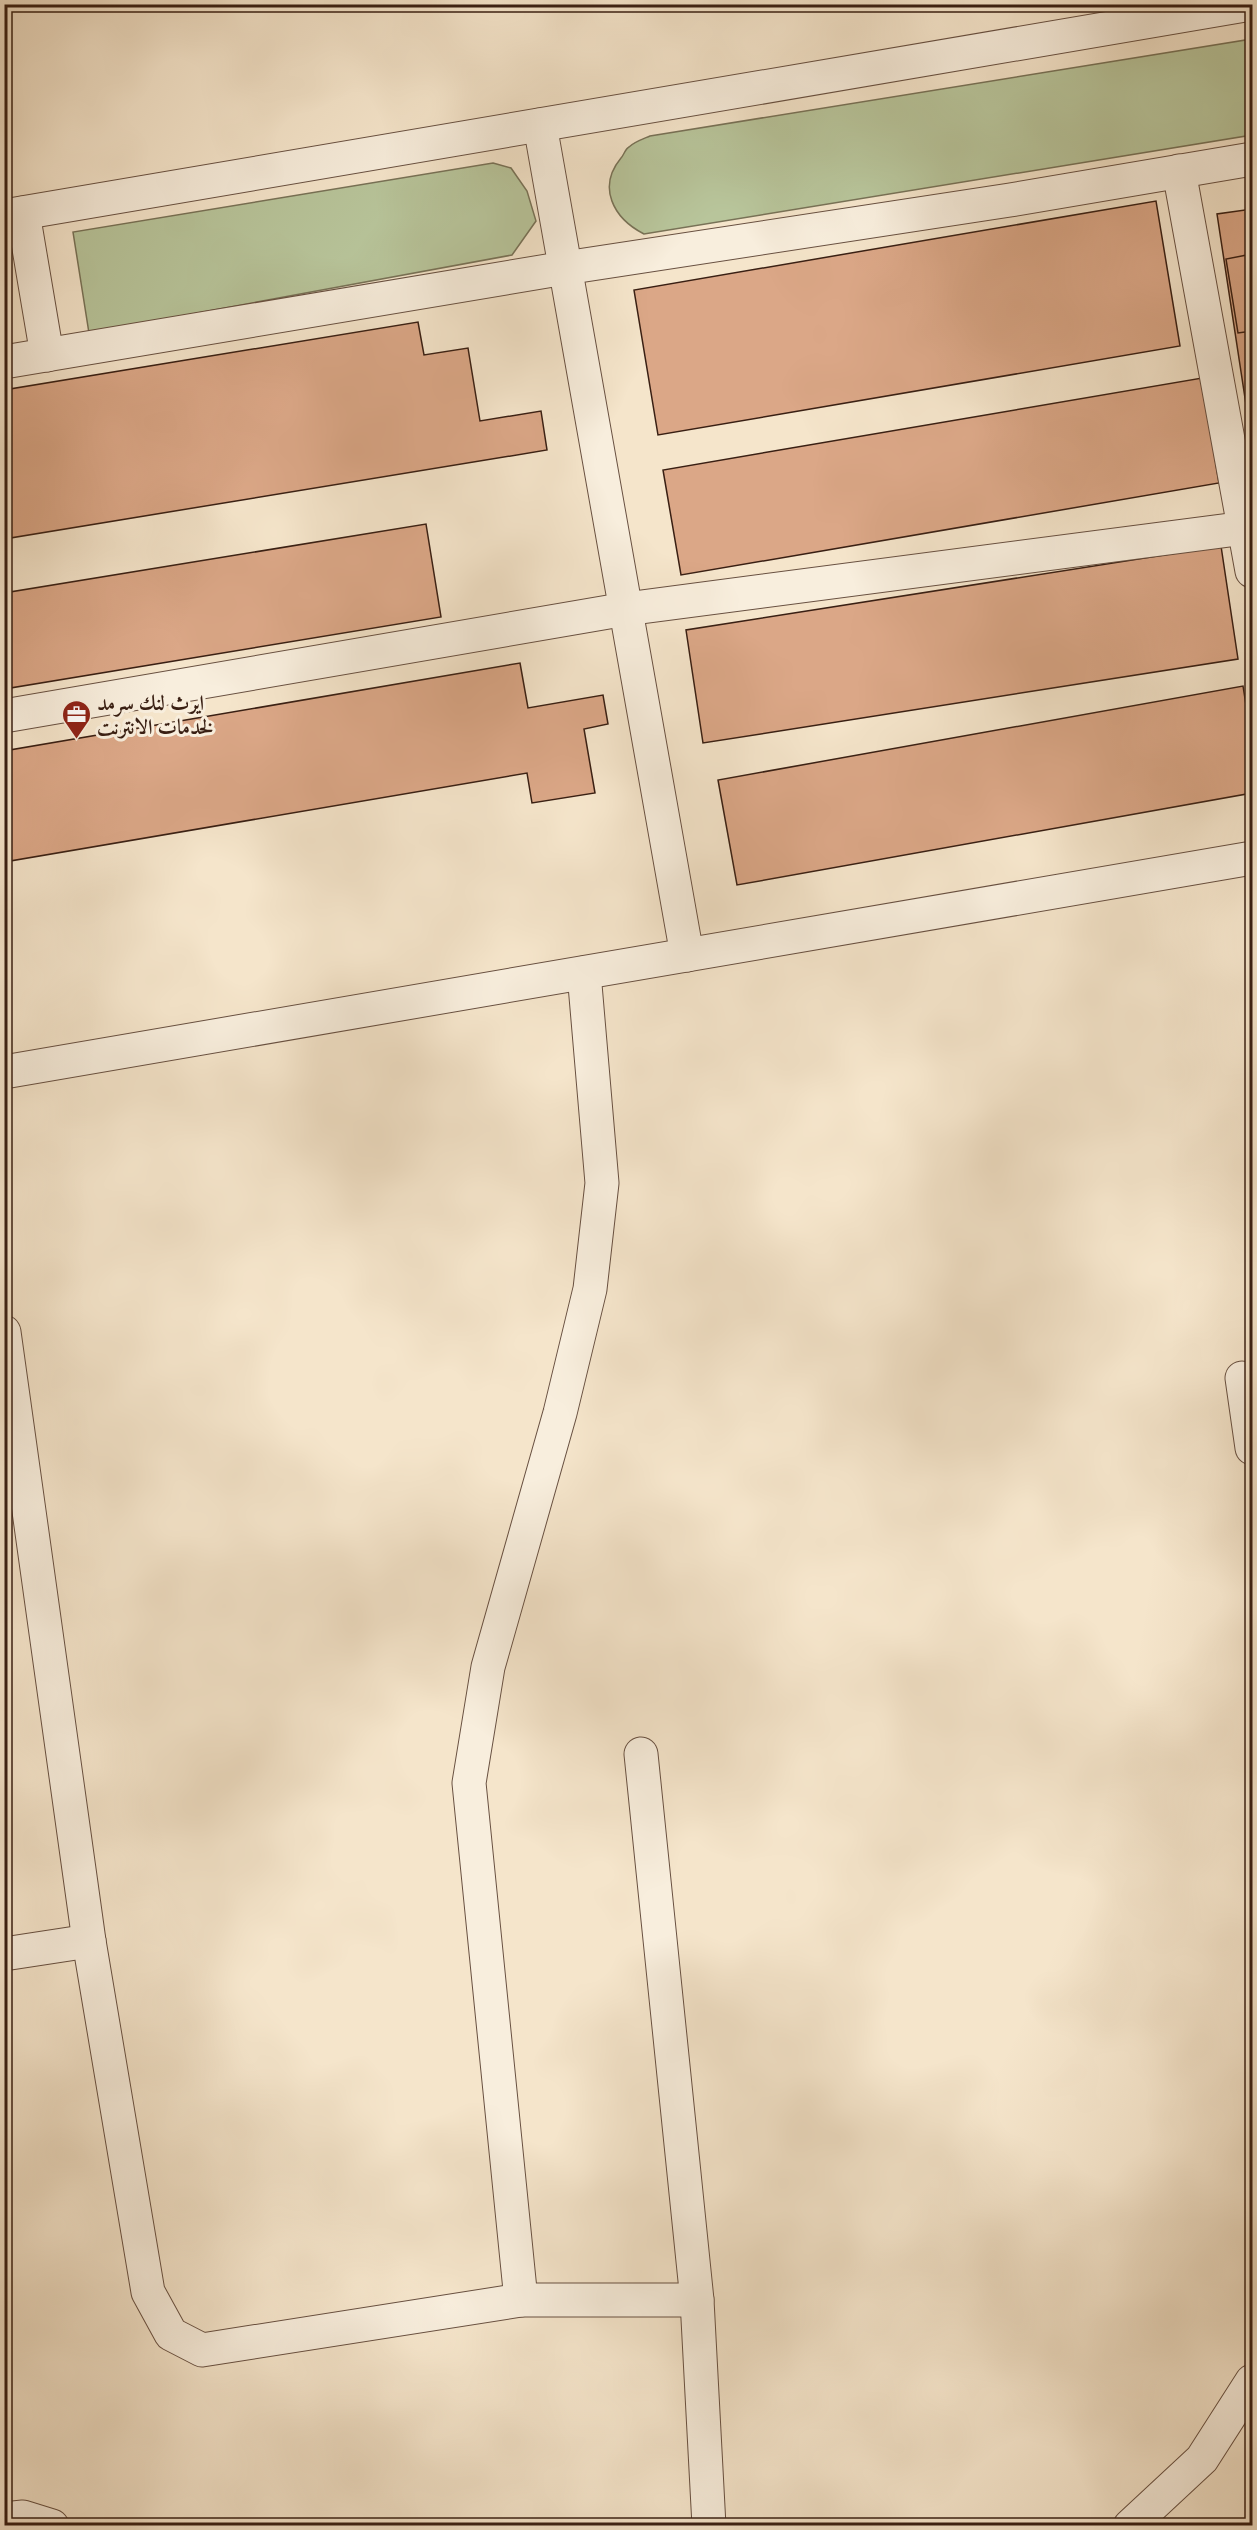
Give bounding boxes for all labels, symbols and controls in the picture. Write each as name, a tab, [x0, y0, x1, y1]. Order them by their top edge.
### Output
place label: ايرث لنك سرمد لخدمات الانترنت	[97, 689, 214, 740]
office icon: ايرث لنك سرمد لخدمات الانترنت	[60, 698, 92, 740]

